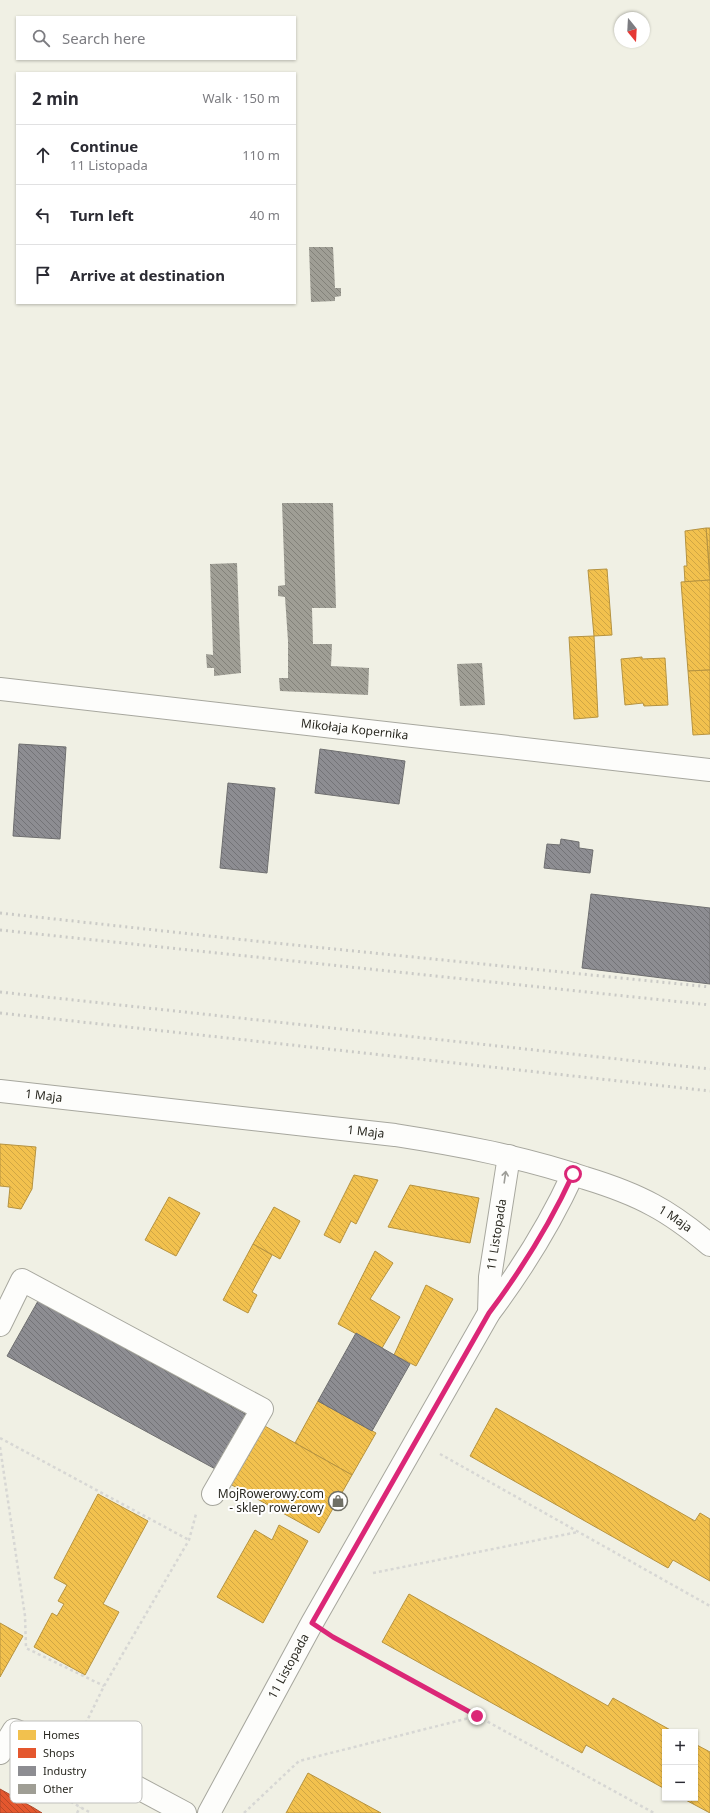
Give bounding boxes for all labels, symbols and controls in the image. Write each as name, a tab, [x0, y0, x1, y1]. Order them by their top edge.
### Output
north arrow	[614, 12, 650, 48]
search box	[16, 16, 296, 60]
icon: search	[30, 27, 52, 49]
text: Search here	[62, 28, 145, 48]
text: 2 min	[32, 87, 79, 110]
text: Walk · 150 m	[202, 89, 280, 107]
text: Continue	[70, 136, 138, 156]
icon: ahead	[32, 144, 54, 166]
text: 110 m	[242, 146, 280, 164]
text: 11 Listopada	[70, 156, 148, 174]
icon: left	[32, 204, 54, 226]
text: Turn left	[70, 205, 134, 225]
text: 40 m	[250, 206, 280, 224]
icon: arrive	[32, 264, 54, 286]
text: Arrive at destination	[70, 265, 225, 285]
street label: Mikołaja Kopernika	[300, 714, 409, 744]
street label: 1 Maja	[24, 1085, 63, 1106]
street label: 1 Maja	[346, 1121, 385, 1142]
route start	[564, 1165, 582, 1183]
one-way arrow	[501, 1171, 509, 1184]
street label: 11 Listopada	[482, 1198, 510, 1271]
street label: 1 Maja	[656, 1201, 696, 1236]
place label: MojRowerowy.com - sklep rowerowy	[218, 1485, 325, 1516]
shop icon: MojRowerowy.com - sklep rowerowy	[327, 1490, 349, 1512]
street label: 11 Listopada	[264, 1630, 313, 1702]
route end	[468, 1707, 486, 1725]
legend	[10, 1721, 142, 1803]
text: Homes	[43, 1727, 80, 1742]
map controls	[662, 1729, 698, 1801]
button: +	[662, 1729, 698, 1765]
text: Shops	[43, 1745, 75, 1760]
text: Industry	[43, 1763, 87, 1778]
button: −	[662, 1765, 698, 1801]
text: Other	[43, 1781, 74, 1796]

